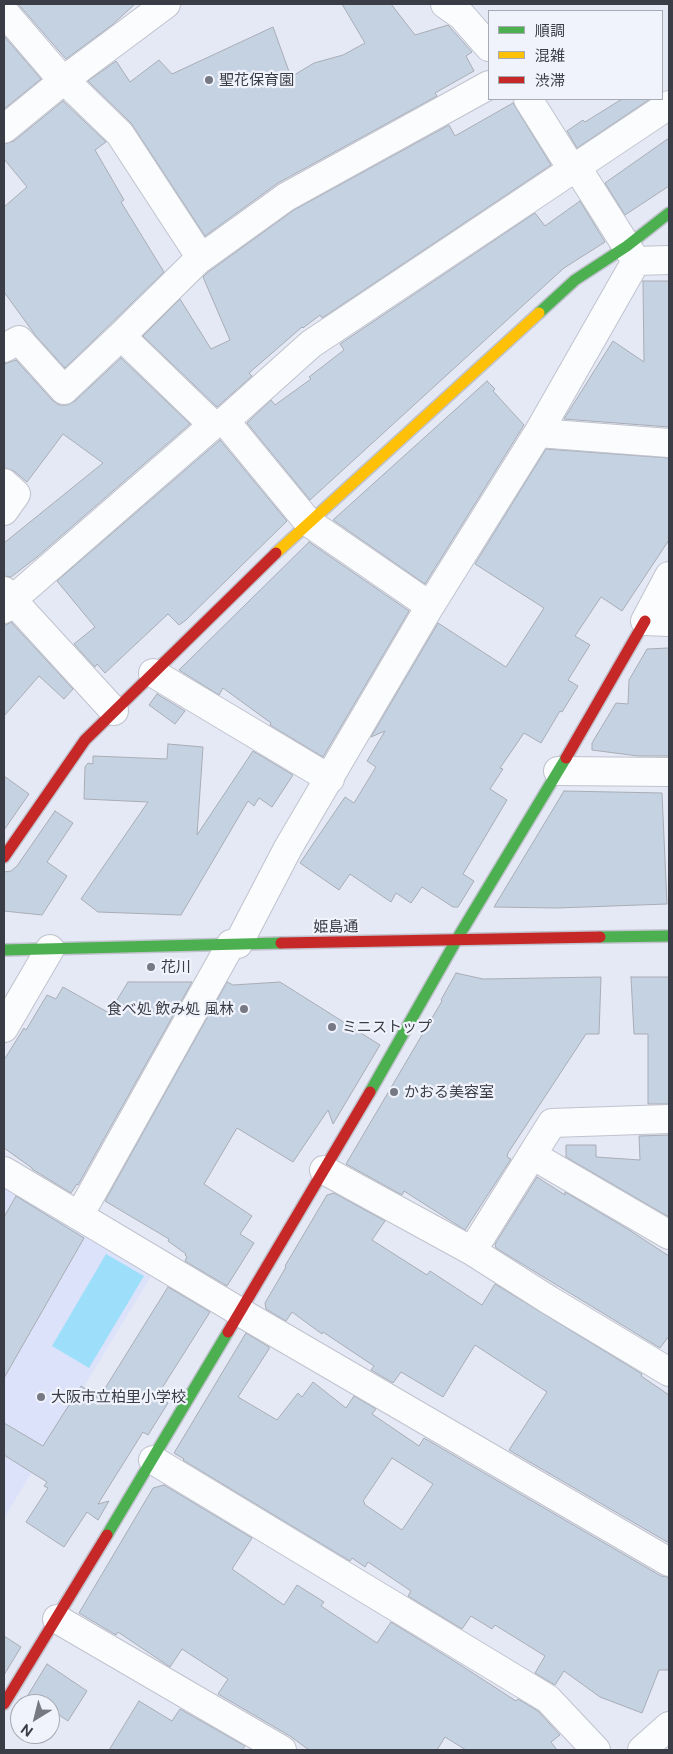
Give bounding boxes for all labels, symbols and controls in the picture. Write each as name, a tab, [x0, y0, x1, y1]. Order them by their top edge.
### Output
legend	[488, 10, 663, 100]
text: 順調	[535, 22, 565, 39]
text: 混雑	[535, 47, 565, 64]
place label: 聖花保育園	[219, 71, 294, 89]
text: 渋滞	[535, 72, 565, 89]
marker: 聖花保育園	[203, 74, 215, 86]
street label: 姫島通	[313, 918, 359, 936]
place label: 花川	[161, 958, 191, 976]
marker: 花川	[145, 961, 157, 973]
place label: 食べ処 飲み処 風林	[107, 1000, 234, 1018]
marker: 食べ処 飲み処 風林	[238, 1003, 250, 1015]
place label: ミニストップ	[342, 1018, 432, 1036]
marker: ミニストップ	[326, 1021, 338, 1033]
place label: かおる美容室	[404, 1083, 494, 1101]
marker: かおる美容室	[388, 1086, 400, 1098]
place label: 大阪市立柏里小学校	[51, 1388, 186, 1406]
marker: 大阪市立柏里小学校	[35, 1391, 47, 1403]
north arrow	[10, 1694, 60, 1744]
text: N	[18, 1721, 36, 1740]

